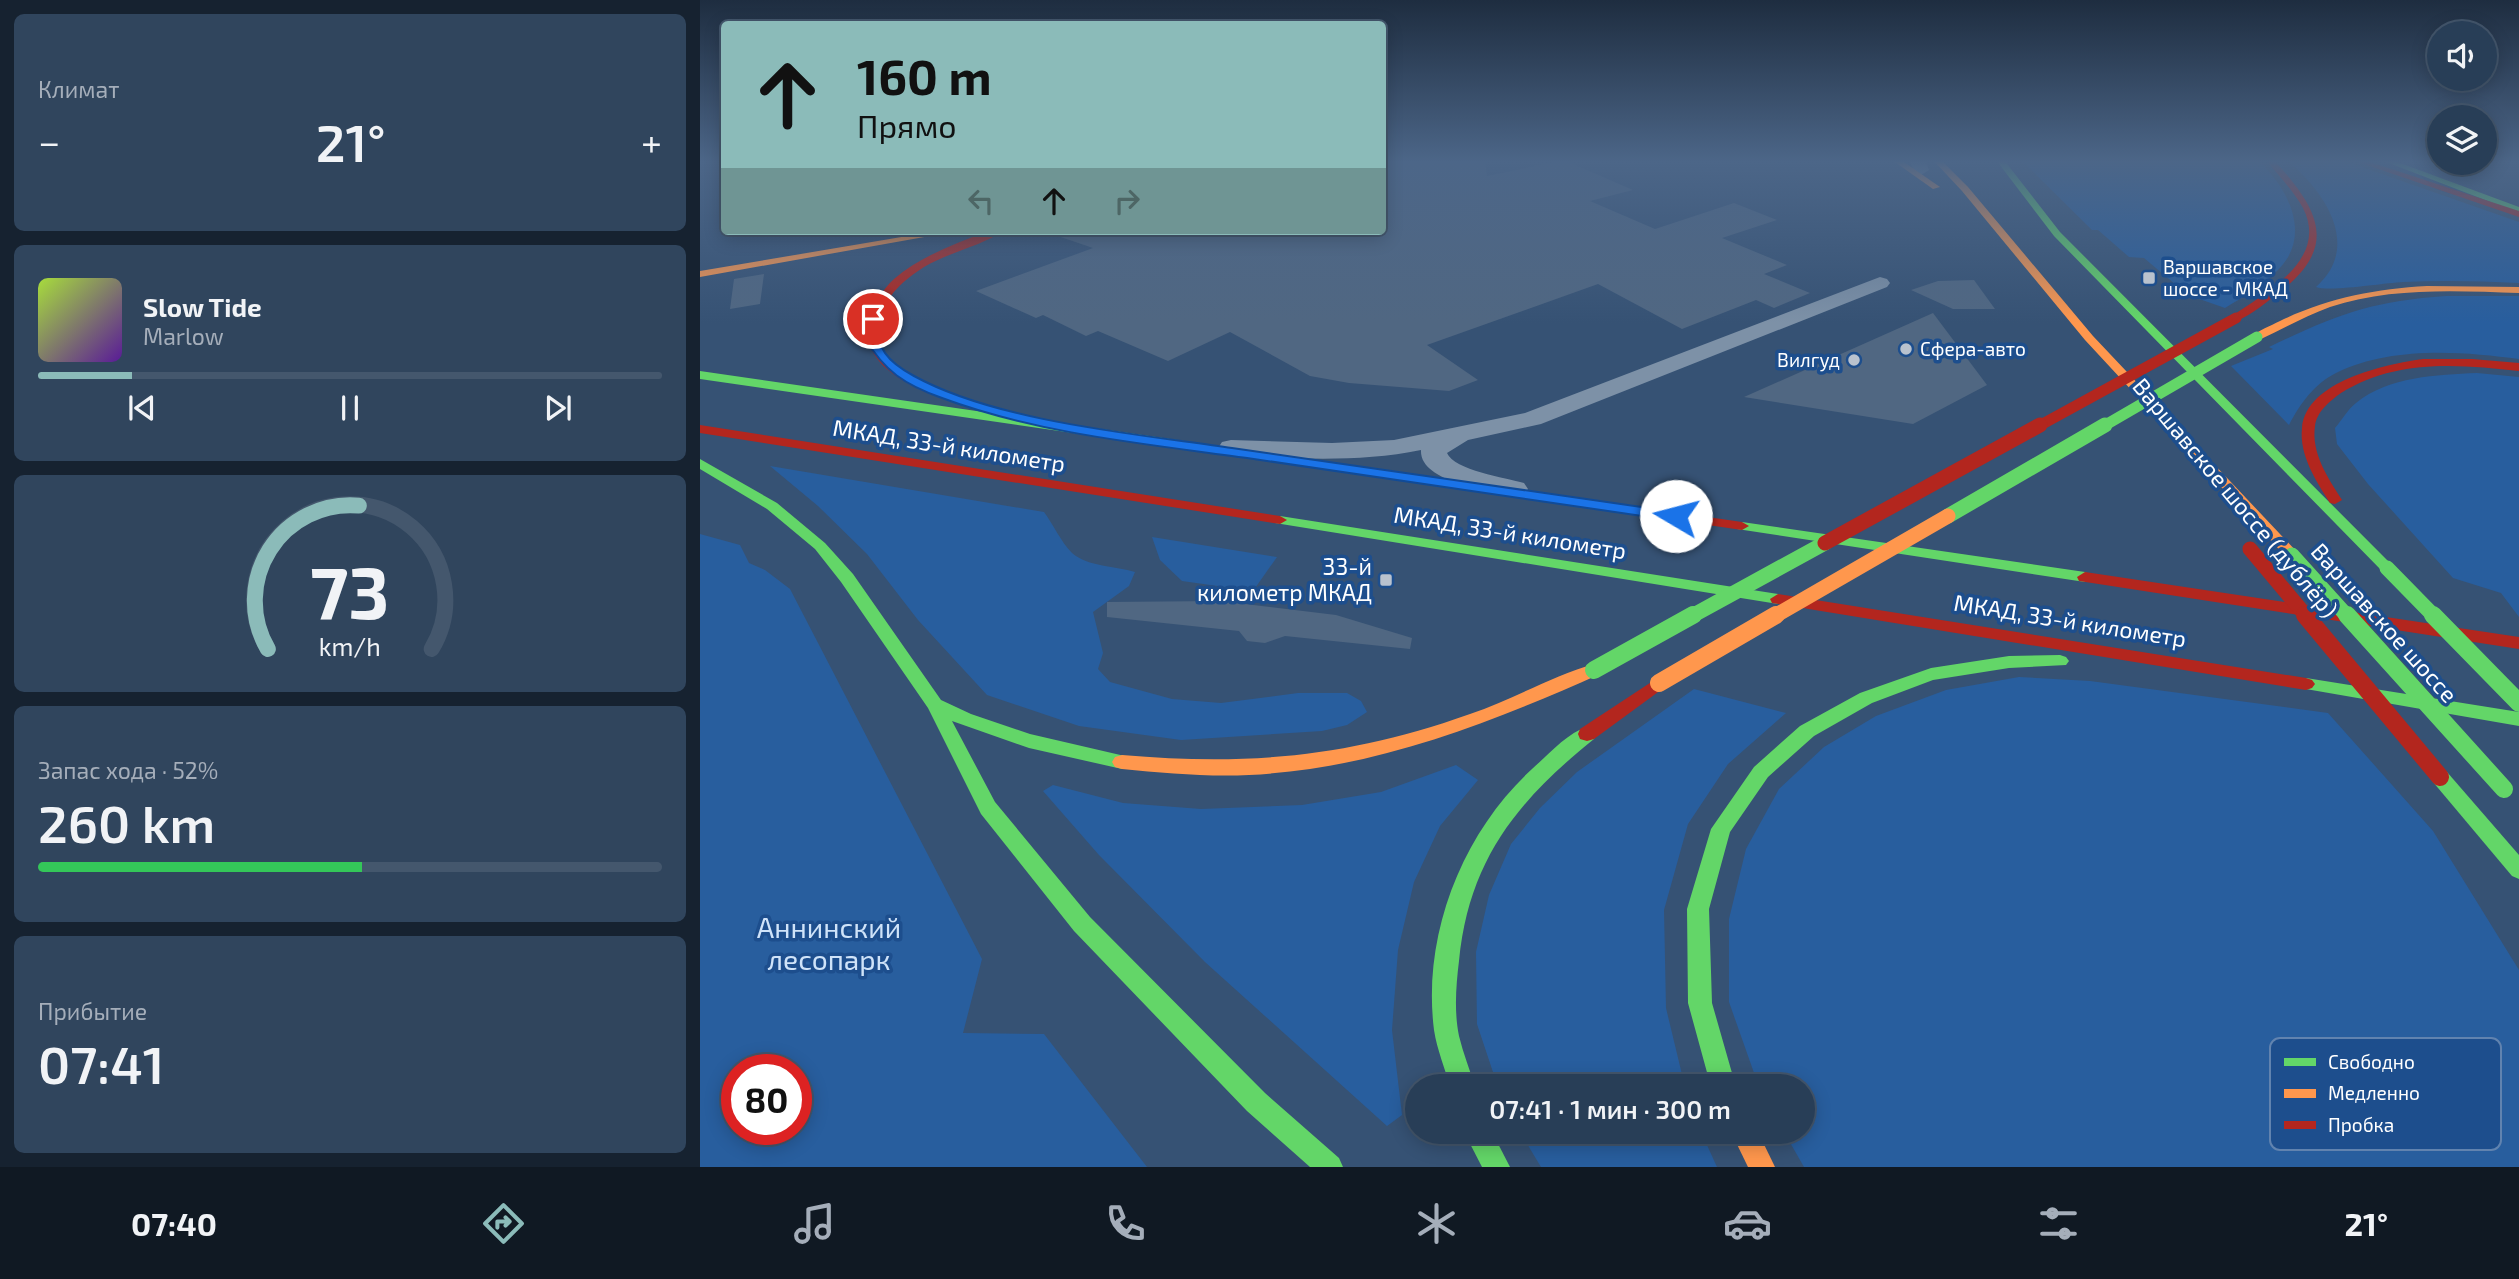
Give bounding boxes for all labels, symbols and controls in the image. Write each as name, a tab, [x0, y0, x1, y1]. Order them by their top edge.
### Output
map controls	[2427, 21, 2497, 175]
button: sound	[2427, 21, 2497, 91]
text: 160 m	[857, 46, 992, 105]
icon: ahead	[742, 49, 833, 140]
text: Климат	[38, 75, 119, 103]
button: layers	[2427, 105, 2497, 175]
text: Прямо	[857, 106, 957, 144]
text: 21°	[316, 110, 386, 172]
text: −	[38, 118, 60, 164]
text: +	[641, 118, 662, 164]
icon: left	[962, 182, 1000, 220]
icon: ahead	[1035, 182, 1073, 220]
icon: right	[1108, 182, 1146, 220]
place label: Варшавское шоссе - МКАД	[2163, 255, 2288, 300]
marker: Варшавское шоссе - МКАД	[2141, 270, 2157, 286]
pin	[843, 289, 903, 349]
text: Slow Tide	[143, 291, 262, 322]
icon: arrive	[854, 300, 892, 338]
text: Marlow	[143, 322, 224, 350]
place label: Сфера-авто	[1920, 337, 2026, 360]
marker: Сфера-авто	[1898, 341, 1914, 357]
place label: Вилгуд	[1777, 348, 1840, 372]
marker: Вилгуд	[1846, 352, 1862, 368]
street label: Варшавское шоссе (дублёр)	[2127, 372, 2344, 623]
icon: previous	[123, 389, 161, 427]
icon: pause	[331, 389, 369, 427]
icon: next	[539, 389, 577, 427]
street label: МКАД, 33-й километр	[831, 413, 1067, 477]
position arrow	[1639, 479, 1713, 553]
street label: МКАД, 33-й километр	[1392, 500, 1628, 564]
street label: Варшавское шоссе	[2306, 537, 2464, 708]
text: 73	[310, 547, 390, 635]
place label: 33-й километр МКАД	[1197, 552, 1372, 606]
marker: 33-й километр МКАД	[1378, 572, 1394, 588]
street label: МКАД, 33-й километр	[1952, 588, 2188, 652]
text: km/h	[319, 631, 381, 661]
text: Запас хода · 52%	[38, 756, 218, 784]
text: 260 km	[38, 791, 215, 853]
park label: Аннинский лесопарк	[757, 910, 901, 976]
text: Прибытие	[38, 997, 147, 1025]
text: 07:41	[38, 1032, 165, 1094]
legend	[2270, 1038, 2501, 1150]
text: Свободно	[2328, 1050, 2415, 1073]
speed limit sign: 80	[721, 1054, 812, 1145]
text: Медленно	[2328, 1081, 2420, 1104]
text: 07:41 · 1 мин · 300 m	[1489, 1093, 1731, 1124]
text: Пробка	[2328, 1113, 2394, 1136]
icon: directions	[479, 1199, 528, 1248]
icon: music	[790, 1199, 839, 1248]
icon: phone	[1101, 1199, 1150, 1248]
icon: climate	[1412, 1199, 1461, 1248]
icon: car	[1723, 1199, 1772, 1248]
icon: filters	[2034, 1199, 2083, 1248]
text: 07:40	[131, 1204, 217, 1242]
text: 21°	[2345, 1204, 2388, 1242]

